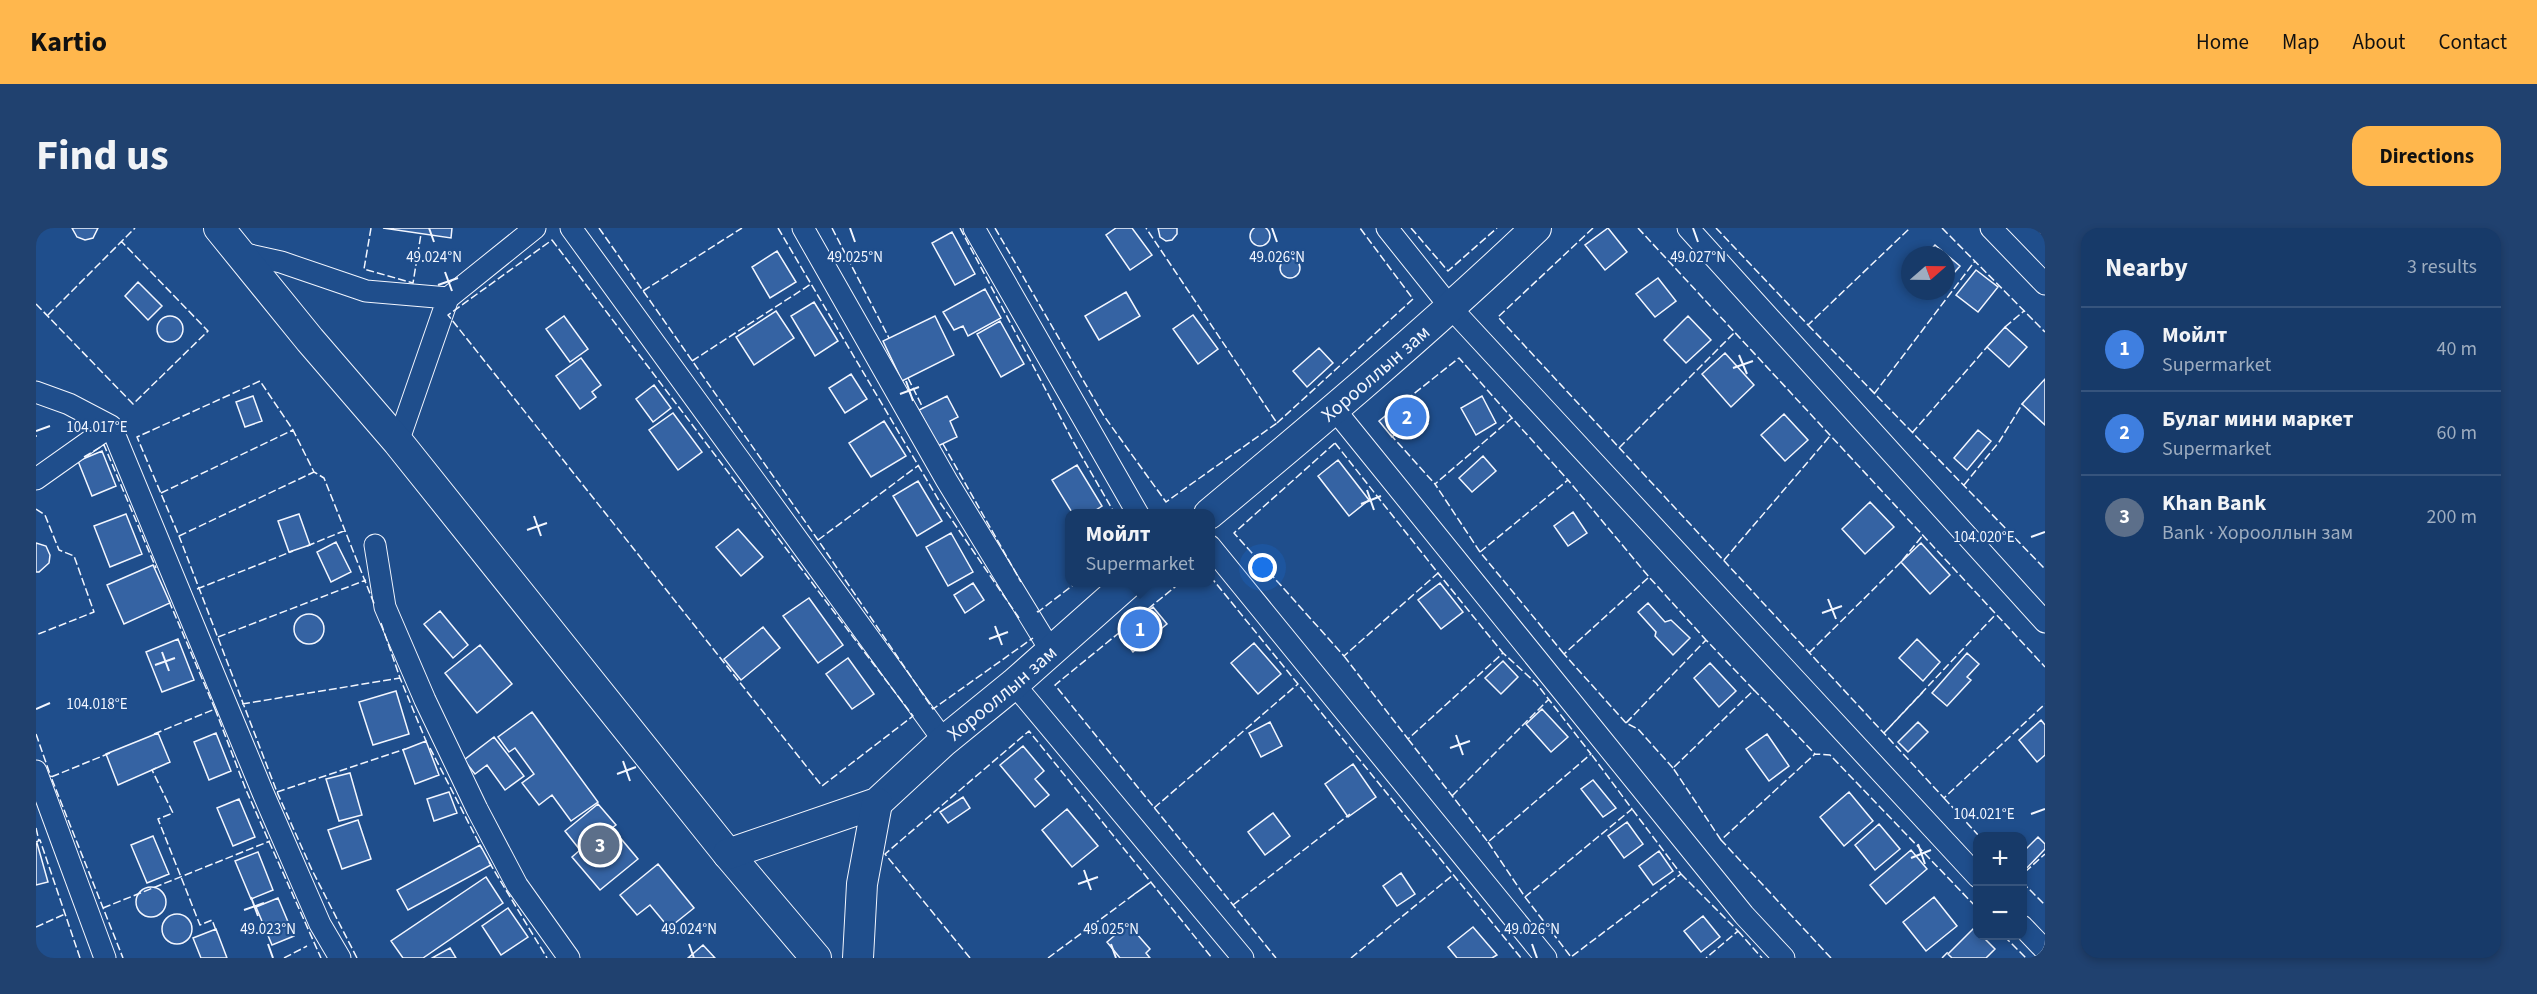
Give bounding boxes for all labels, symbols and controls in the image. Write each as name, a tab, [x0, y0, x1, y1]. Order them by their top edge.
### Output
text: Kartio	[30, 22, 107, 62]
text: Home	[2196, 27, 2249, 57]
text: Map	[2282, 27, 2320, 57]
text: About	[2353, 27, 2405, 57]
text: Contact	[2438, 27, 2507, 57]
text: Find us	[36, 126, 169, 186]
button: Directions	[2352, 126, 2501, 186]
north arrow	[1901, 246, 1955, 300]
text: 49.024°N	[406, 247, 462, 268]
text: 49.025°N	[827, 247, 883, 268]
text: 49.026°N	[1249, 247, 1305, 268]
text: 49.027°N	[1670, 247, 1726, 268]
text: Nearby	[2105, 249, 2188, 286]
text: 3 results	[2407, 253, 2477, 281]
street label: Хорооллын зам	[1316, 319, 1436, 429]
text: Мойлт	[2162, 319, 2227, 351]
text: 1	[2119, 335, 2130, 363]
text: 40 m	[2437, 335, 2477, 363]
text: Supermarket	[2162, 351, 2271, 379]
pin: 2	[1388, 394, 1426, 440]
text: Булаг мини маркет	[2162, 403, 2354, 435]
text: 104.017°E	[66, 417, 128, 438]
text: 2	[2119, 419, 2130, 447]
text: 60 m	[2437, 419, 2477, 447]
text: Supermarket	[2162, 435, 2271, 463]
text: Khan Bank	[2162, 487, 2266, 519]
text: 3	[2119, 503, 2130, 531]
text: 200 m	[2427, 503, 2477, 531]
popup	[1065, 509, 1215, 587]
text: Мойлт	[1085, 518, 1151, 550]
text: Bank · Хорооллын зам	[2162, 519, 2353, 547]
text: 104.020°E	[1953, 527, 2015, 548]
text: Supermarket	[1085, 550, 1195, 578]
your location	[1248, 553, 1277, 582]
pin: 1	[1120, 606, 1160, 652]
street label: Хорооллын зам	[942, 639, 1063, 748]
text: 104.018°E	[66, 694, 128, 715]
text: 104.021°E	[1953, 804, 2015, 825]
pin: 3	[580, 822, 620, 868]
map controls	[1973, 832, 2027, 940]
button: +	[1973, 832, 2027, 886]
button: −	[1973, 886, 2027, 940]
text: 49.023°N	[240, 919, 296, 940]
text: 49.024°N	[661, 919, 717, 940]
text: 49.025°N	[1083, 919, 1139, 940]
text: 49.026°N	[1504, 919, 1560, 940]

